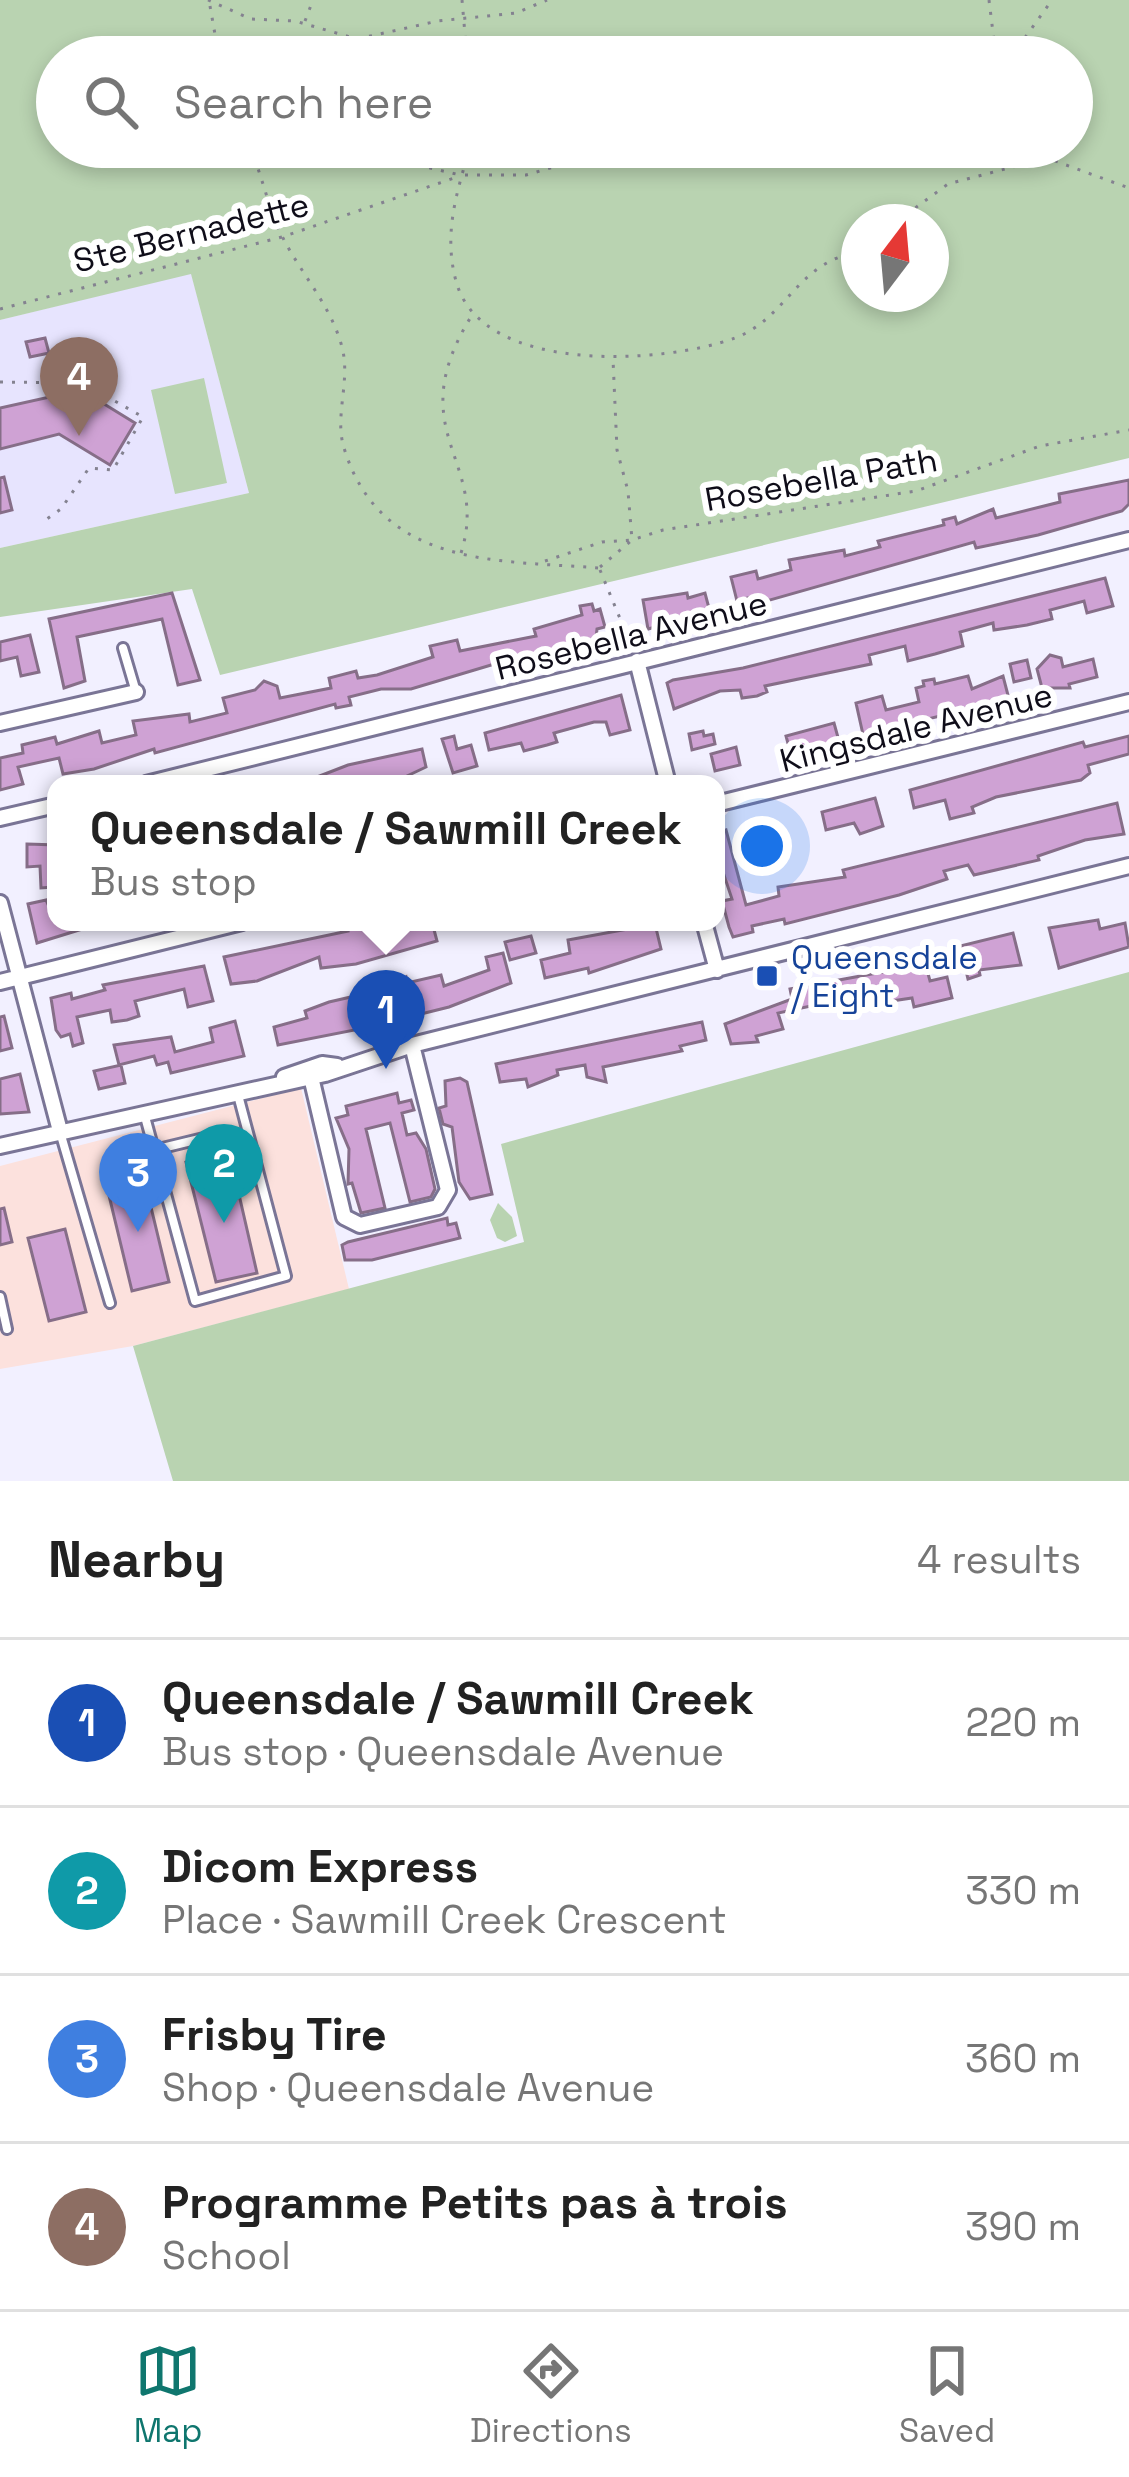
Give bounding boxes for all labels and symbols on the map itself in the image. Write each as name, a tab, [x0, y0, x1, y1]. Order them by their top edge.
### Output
street label: Ste Bernadette	[69, 183, 313, 283]
north arrow	[841, 204, 949, 312]
pin: 4	[40, 337, 118, 436]
street label: Rosebella Path	[702, 439, 941, 521]
street label: Rosebella Avenue	[491, 582, 772, 690]
street label: Kingsdale Avenue	[776, 674, 1057, 782]
your location	[732, 816, 792, 876]
place label: Queensdale / Eight	[791, 937, 978, 1017]
marker: Queensdale / Eight	[754, 963, 780, 989]
pin: 1	[347, 970, 425, 1069]
pin: 2	[185, 1124, 263, 1223]
pin: 3	[99, 1133, 177, 1232]

